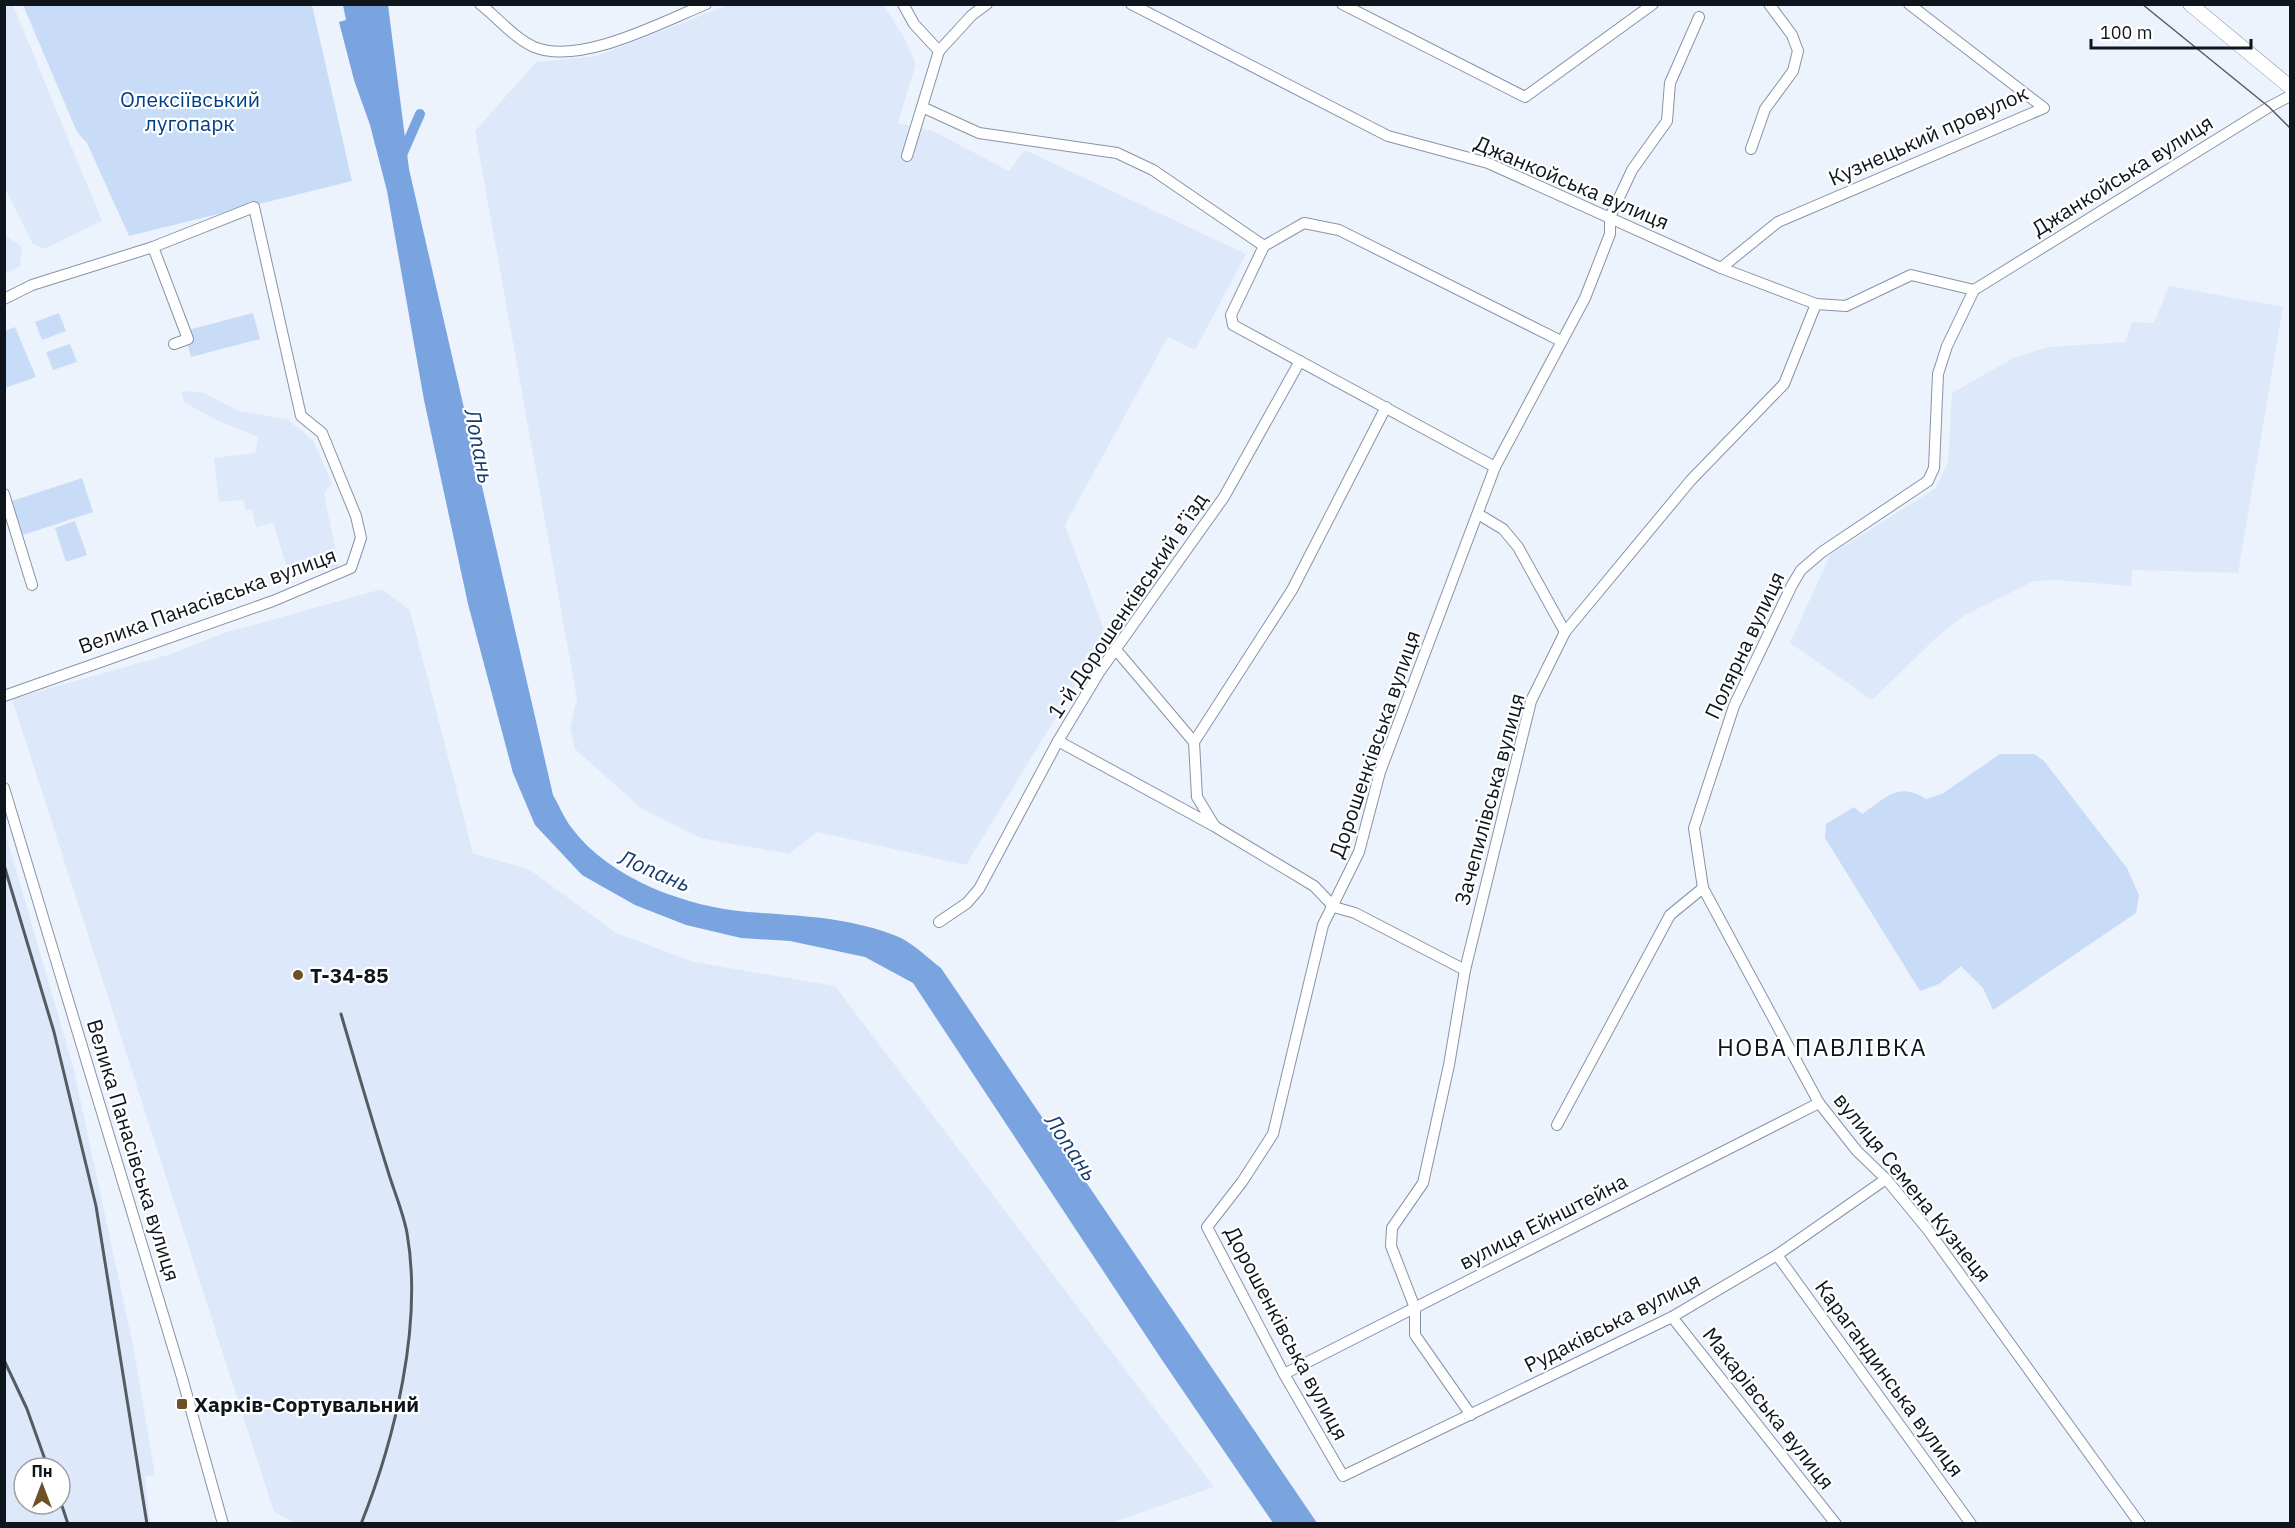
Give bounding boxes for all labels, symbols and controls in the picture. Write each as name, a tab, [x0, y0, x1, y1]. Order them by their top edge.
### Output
scale bar	[2091, 12, 2252, 50]
text: 100 m	[2100, 21, 2152, 44]
street label: Кузнецький провулок	[1824, 78, 2032, 192]
park label: Олексіївський лугопарк	[120, 85, 260, 137]
street label: Джанкойська вулиця	[2026, 108, 2218, 242]
street label: Джанкойська вулиця	[1470, 128, 1674, 236]
water label: Лопань	[458, 405, 501, 486]
street label: 1-й Дорошенківський в’їзд	[1041, 486, 1213, 724]
street label: Велика Панасівська вулиця	[74, 540, 340, 660]
street label: Полярна вулиця	[1698, 567, 1790, 723]
street label: Дорошенківська вулиця	[1322, 627, 1426, 861]
street label: Зачепилівська вулиця	[1447, 690, 1531, 908]
water label: Лопань	[614, 842, 695, 898]
place label: Т-34-85	[310, 961, 389, 989]
marker: Т-34-85	[291, 968, 305, 982]
street label: Велика Панасівська вулиця	[81, 1016, 187, 1284]
district label: НОВА ПАВЛІВКА	[1717, 1031, 1927, 1063]
street label: вулиця Семена Кузнеця	[1828, 1086, 1998, 1288]
water label: Лопань	[1038, 1107, 1105, 1186]
street label: вулиця Ейнштейна	[1454, 1166, 1632, 1276]
street label: Дорошенківська вулиця	[1219, 1221, 1355, 1445]
street label: Рудаківська вулиця	[1519, 1265, 1705, 1379]
street label: Карагандинська вулиця	[1809, 1274, 1971, 1482]
street label: Макарівська вулиця	[1697, 1321, 1841, 1495]
place label: Харків-Сортувальний	[194, 1390, 419, 1418]
marker: Харків-Сортувальний	[175, 1397, 189, 1411]
north arrow	[12, 1456, 72, 1516]
text: Пн	[31, 1461, 53, 1481]

